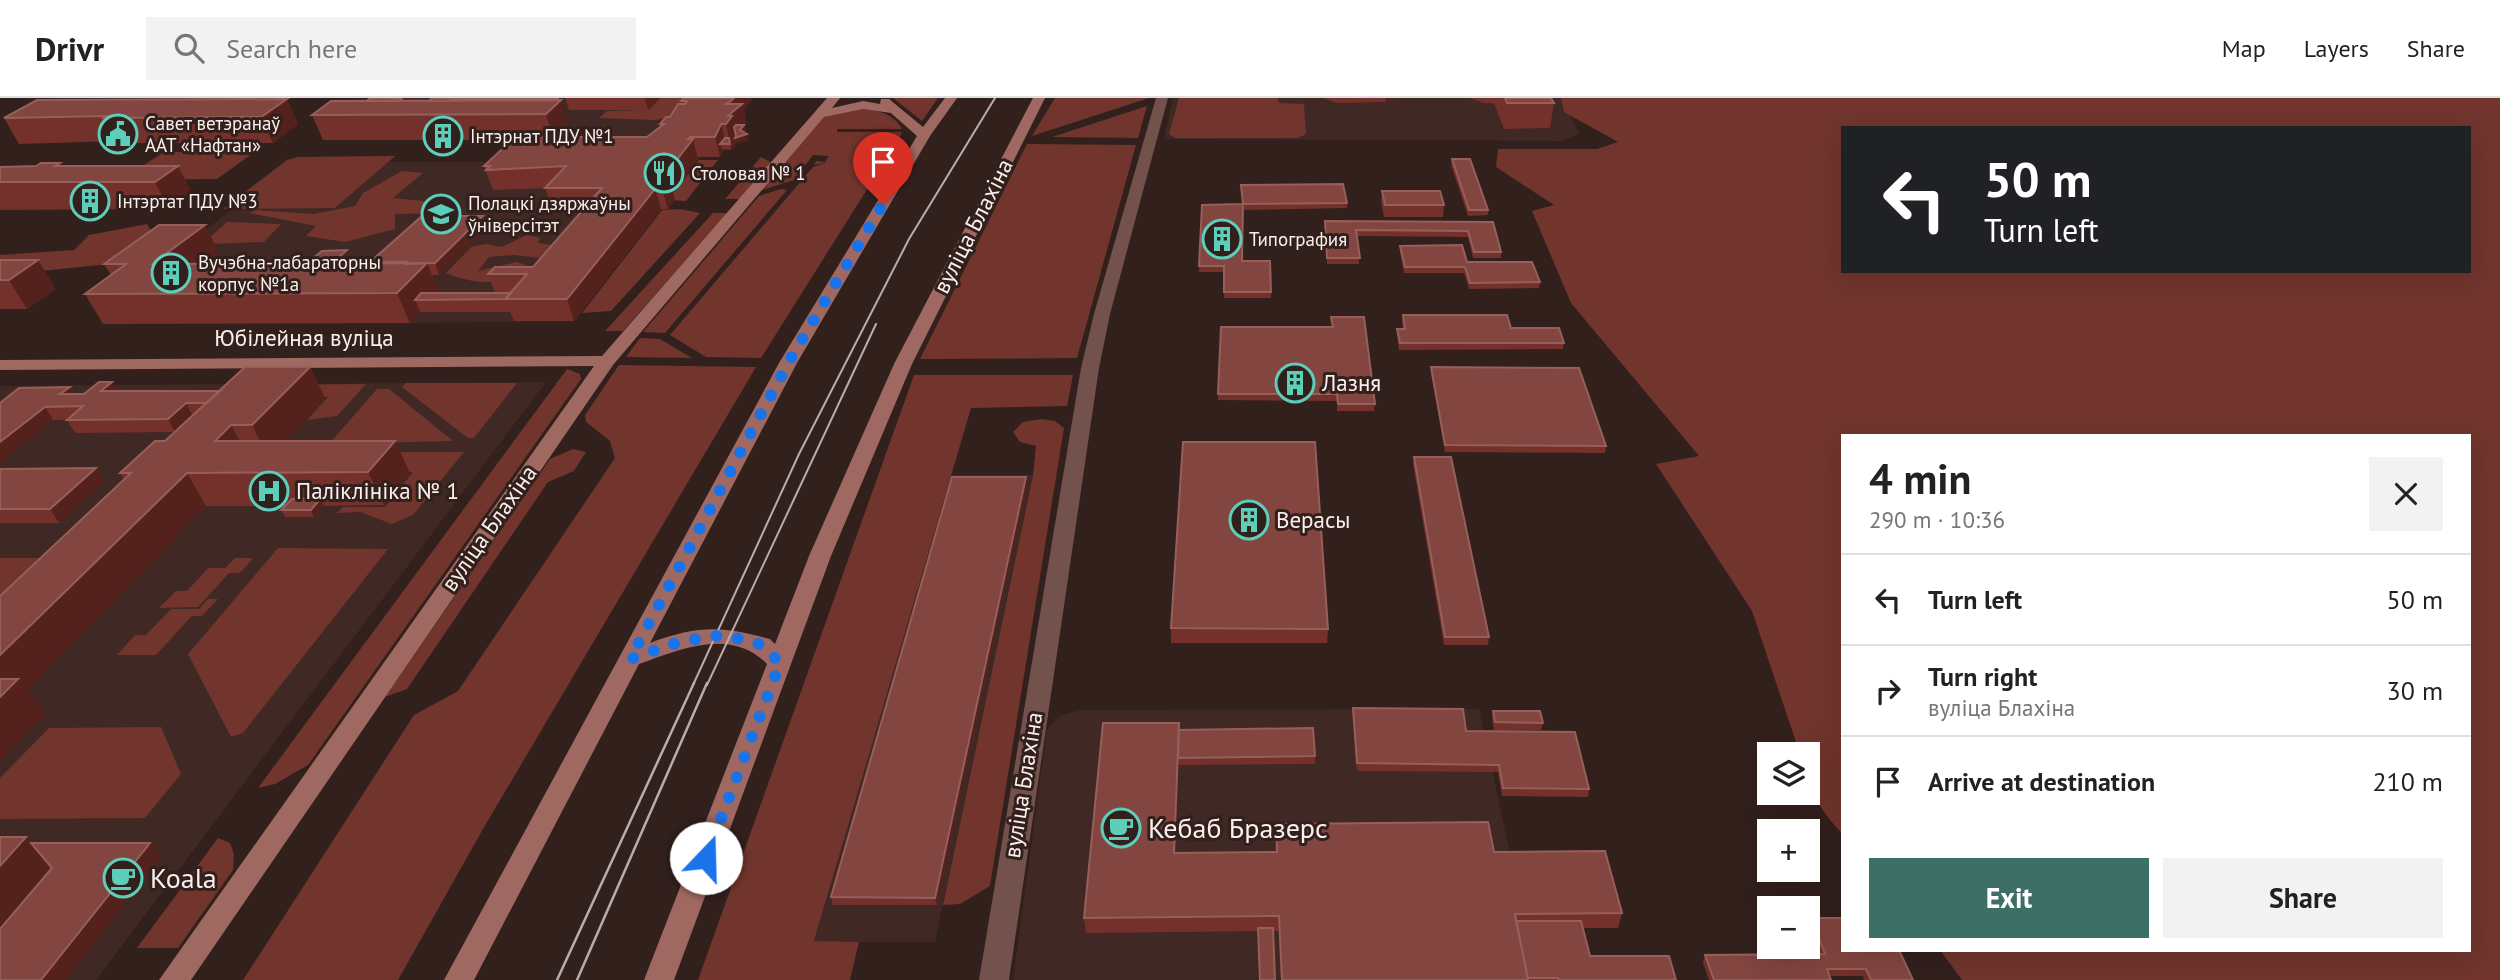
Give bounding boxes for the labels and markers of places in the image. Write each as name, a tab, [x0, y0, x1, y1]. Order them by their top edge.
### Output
place label: Савет ветэранаў ААТ «Нафтан»	[145, 111, 280, 157]
public building icon: Савет ветэранаў ААТ «Нафтан»	[97, 113, 139, 155]
building icon: Інтэрнат ПДУ №1	[422, 115, 464, 157]
place label: Інтэрнат ПДУ №1	[470, 124, 614, 148]
pin	[853, 132, 913, 204]
restaurant icon: Столовая № 1	[643, 152, 685, 194]
place label: Столовая № 1	[691, 161, 806, 185]
building icon: Інтэртат ПДУ №3	[69, 180, 111, 222]
place label: Інтэртат ПДУ №3	[117, 189, 258, 213]
place label: Полацкі дзяржаўны ўніверсітэт	[468, 191, 631, 237]
school or university icon: Полацкі дзяржаўны ўніверсітэт	[420, 193, 462, 235]
building icon: Типография	[1201, 218, 1243, 260]
place label: Типография	[1249, 227, 1347, 251]
place label: Вучэбна-лабараторны корпус №1а	[198, 250, 381, 296]
building icon: Вучэбна-лабараторны корпус №1а	[150, 252, 192, 294]
building icon: Лазня	[1274, 362, 1316, 404]
place label: Лазня	[1321, 368, 1381, 397]
hospital icon: Паліклініка № 1	[248, 470, 290, 512]
place label: Паліклініка № 1	[296, 476, 459, 505]
building icon: Верасы	[1228, 499, 1270, 541]
place label: Верасы	[1276, 505, 1351, 534]
cafe icon: Кебаб Бразерс	[1100, 807, 1142, 849]
place label: Кебаб Бразерс	[1148, 809, 1328, 846]
cafe icon: Koala	[102, 857, 144, 899]
place label: Koala	[150, 859, 217, 896]

